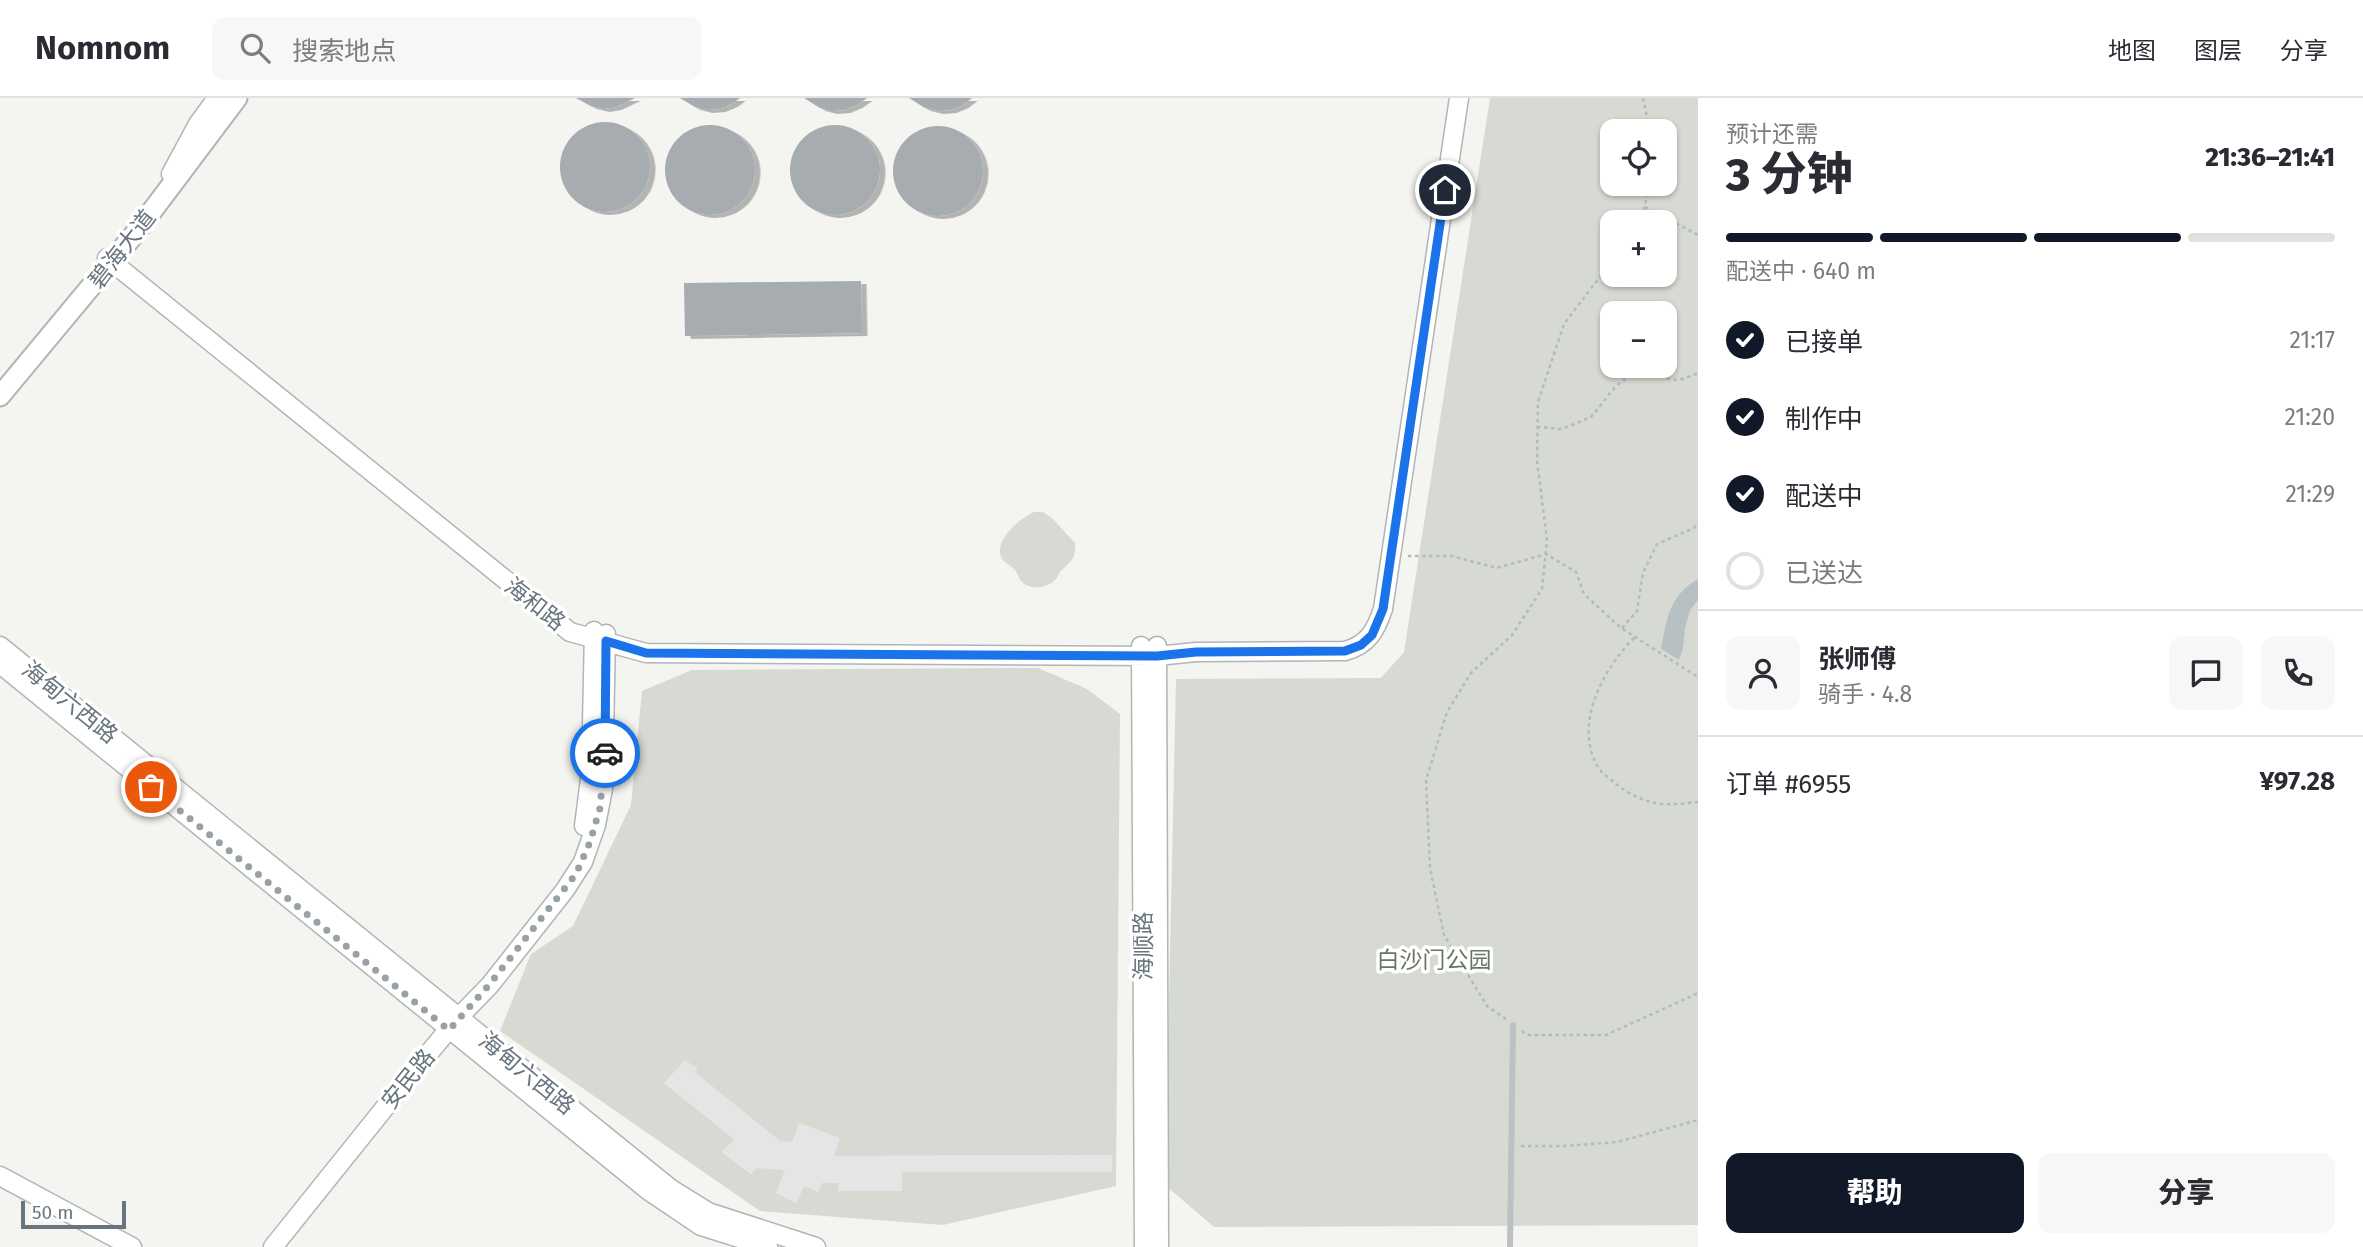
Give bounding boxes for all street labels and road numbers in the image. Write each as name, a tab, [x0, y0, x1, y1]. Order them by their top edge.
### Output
street label: 碧海大道	[83, 204, 161, 294]
street label: 海和路	[499, 572, 571, 636]
street label: 海甸六西路	[17, 655, 123, 749]
street label: 海顺路	[1129, 912, 1157, 981]
street label: 海甸六西路	[474, 1026, 580, 1120]
street label: 安民路	[375, 1043, 441, 1115]

